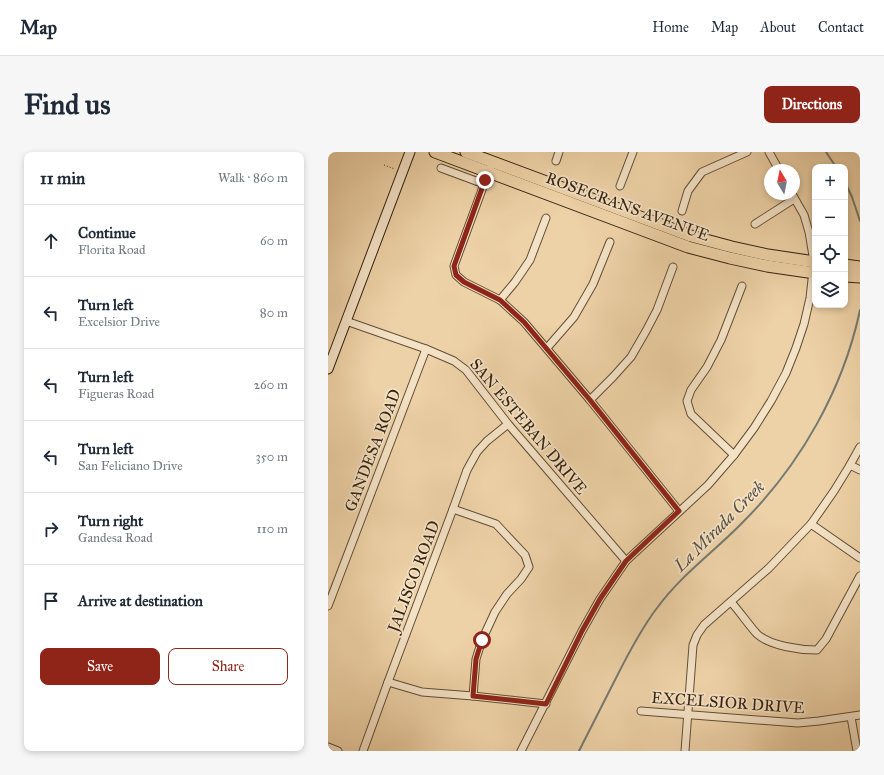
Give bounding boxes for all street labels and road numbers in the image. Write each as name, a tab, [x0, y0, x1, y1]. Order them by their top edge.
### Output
street label: ROSECRANS AVENUE	[543, 168, 712, 245]
street label: SAN ESTEBAN DRIVE	[466, 354, 591, 498]
street label: GANDESA ROAD	[340, 386, 405, 514]
street label: JALISCO ROAD	[383, 518, 444, 637]
street label: EXCELSIOR DRIVE	[651, 688, 805, 717]

